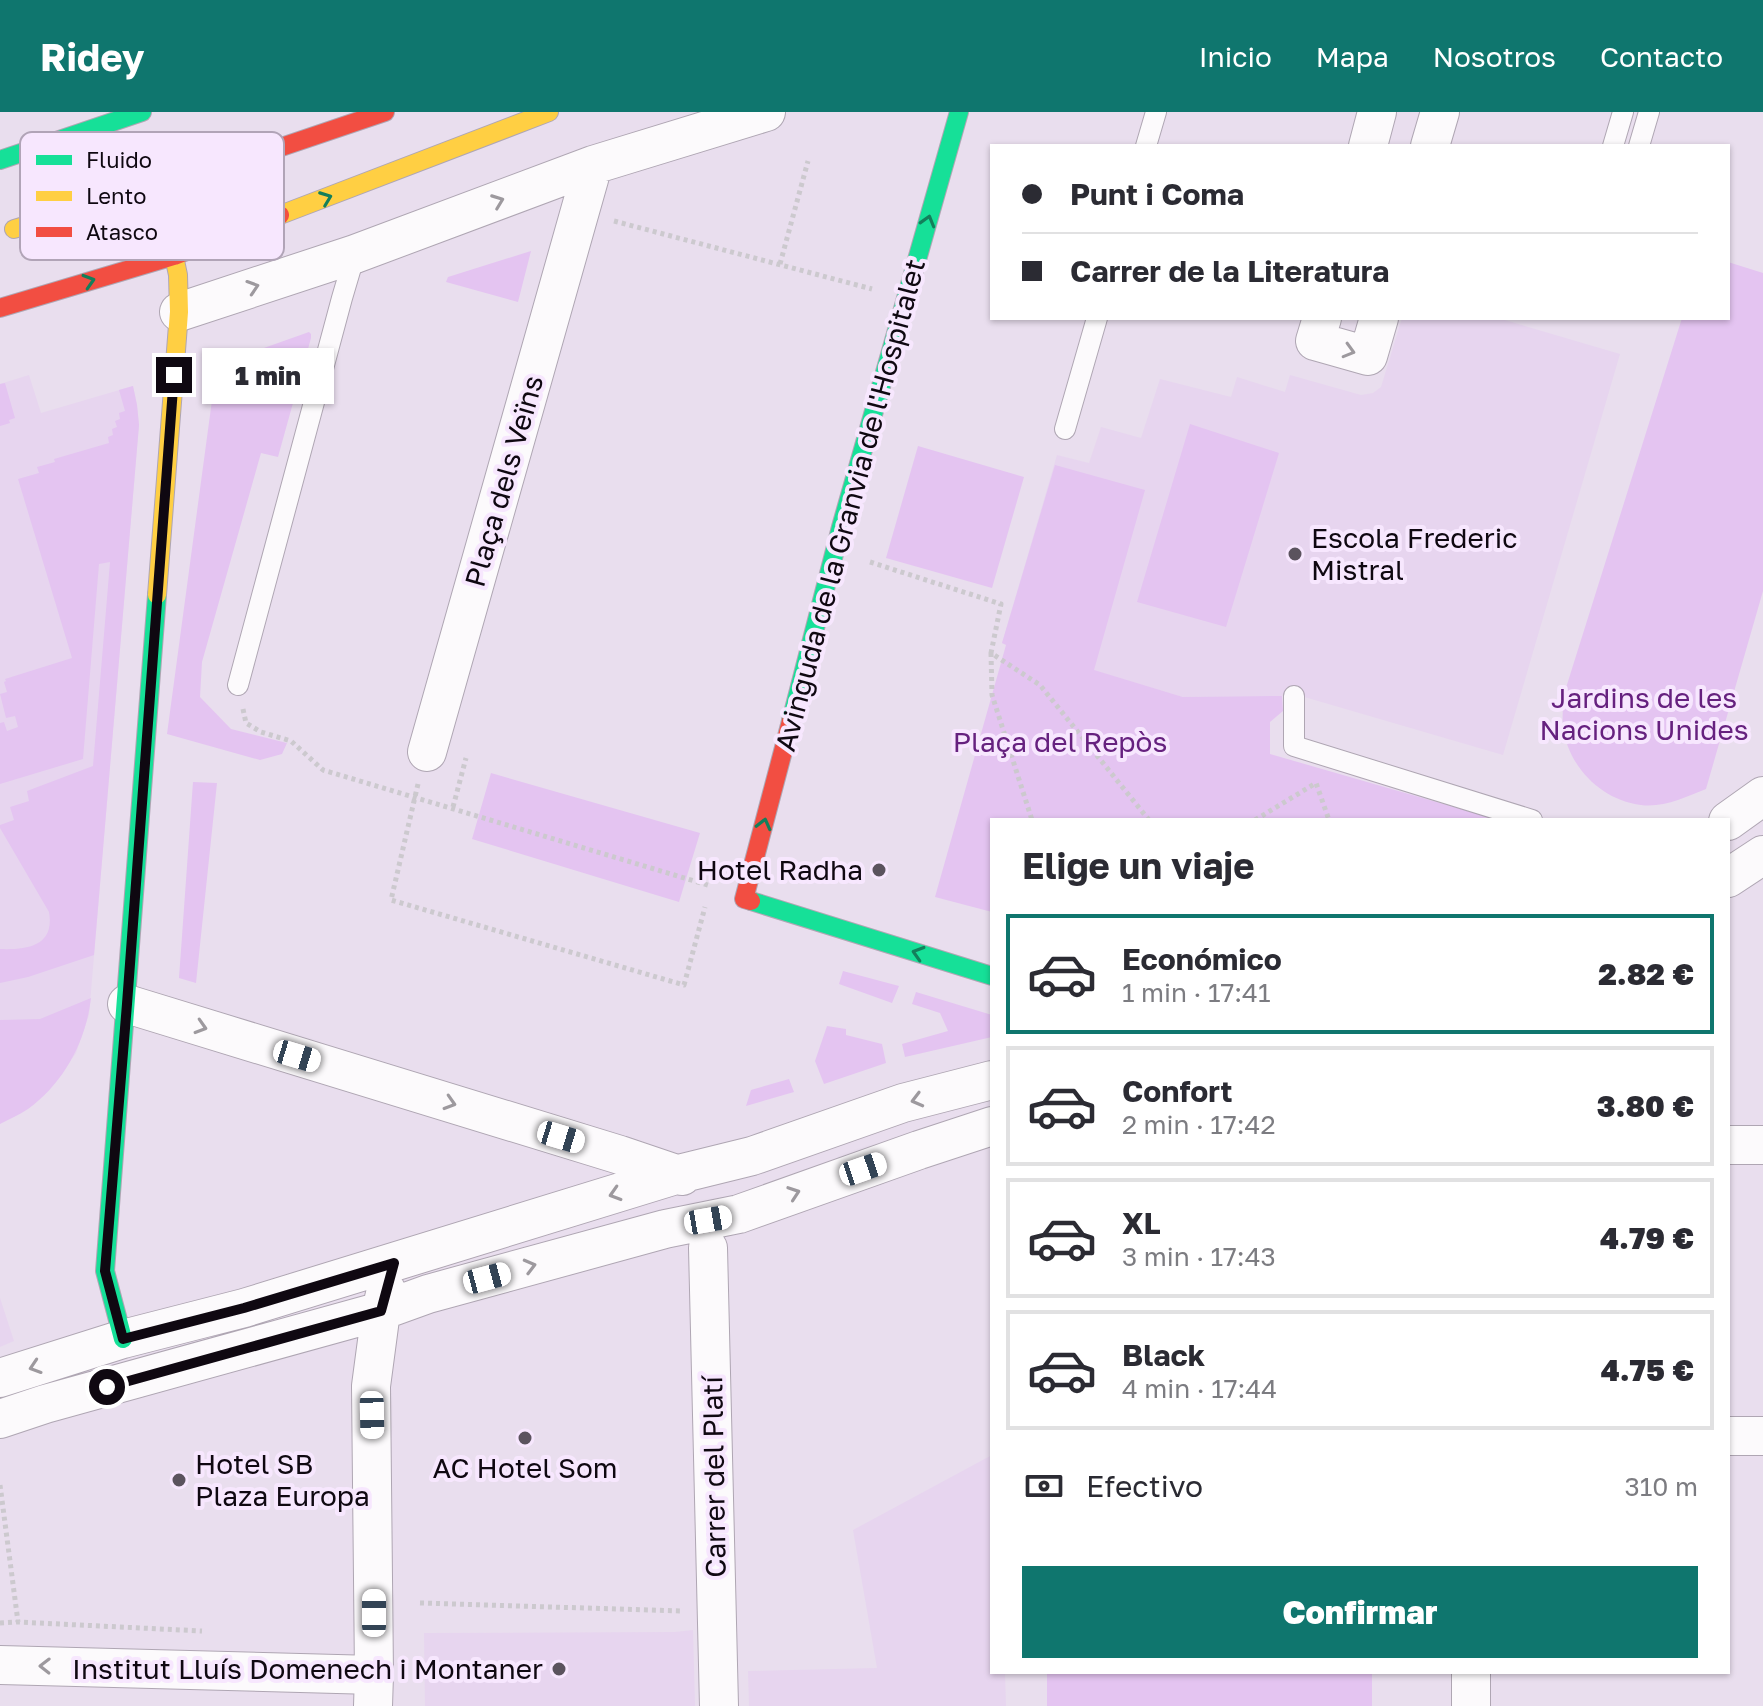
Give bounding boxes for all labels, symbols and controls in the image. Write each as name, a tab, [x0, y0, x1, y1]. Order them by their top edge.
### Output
text: Ridey	[40, 34, 145, 79]
text: Inicio	[1199, 40, 1272, 73]
text: Mapa	[1316, 40, 1389, 73]
text: Nosotros	[1433, 40, 1556, 73]
text: Contacto	[1600, 40, 1723, 73]
legend	[20, 132, 284, 260]
text: Fluido	[86, 146, 152, 173]
text: Punt i Coma	[1070, 176, 1244, 212]
text: Lento	[86, 182, 146, 209]
one-way arrow	[318, 191, 332, 208]
one-way arrow	[490, 194, 504, 211]
one-way arrow	[919, 215, 935, 229]
text: Atasco	[86, 218, 158, 245]
text: Carrer de la Literatura	[1070, 253, 1389, 289]
street label: Avinguda de la Granvia de l'Hospitalet	[768, 255, 931, 755]
one-way arrow	[82, 274, 95, 290]
one-way arrow	[245, 281, 259, 297]
one-way arrow	[1342, 342, 1356, 358]
callout: 1 min	[202, 347, 334, 403]
route end	[156, 357, 192, 393]
text: 1 min	[235, 360, 301, 391]
street label: Plaça dels Veïns	[458, 371, 549, 590]
place label: Escola Frederic Mistral	[1311, 521, 1517, 586]
marker: Escola Frederic Mistral	[1286, 545, 1304, 563]
park label: Jardins de les Nacions Unides	[1539, 681, 1749, 746]
park label: Plaça del Repòs	[953, 725, 1167, 758]
one-way arrow	[755, 817, 772, 831]
text: Elige un viaje	[1022, 844, 1254, 887]
place label: Hotel Radha	[697, 853, 863, 886]
marker: Hotel Radha	[870, 861, 888, 879]
icon: car	[1026, 938, 1098, 1010]
text: Económico	[1122, 941, 1282, 977]
one-way arrow	[911, 946, 925, 962]
text: 2.82 €	[1598, 956, 1694, 992]
text: 1 min · 17:41	[1122, 977, 1271, 1008]
one-way arrow	[194, 1018, 208, 1034]
car	[271, 1038, 323, 1074]
icon: car	[1026, 1070, 1098, 1142]
text: Confort	[1122, 1073, 1233, 1109]
text: 3.80 €	[1597, 1088, 1694, 1124]
one-way arrow	[910, 1090, 924, 1107]
one-way arrow	[442, 1094, 456, 1110]
text: 2 min · 17:42	[1122, 1109, 1275, 1140]
car	[535, 1119, 587, 1155]
car	[836, 1150, 890, 1188]
one-way arrow	[609, 1185, 623, 1201]
one-way arrow	[786, 1187, 800, 1203]
icon: car	[1026, 1202, 1098, 1274]
car	[682, 1204, 734, 1236]
text: XL	[1122, 1205, 1161, 1241]
text: 4.79 €	[1600, 1220, 1694, 1256]
text: 3 min · 17:43	[1122, 1241, 1276, 1272]
one-way arrow	[523, 1259, 537, 1275]
car	[461, 1260, 513, 1296]
icon: car	[1026, 1334, 1098, 1406]
text: Black	[1122, 1337, 1205, 1373]
text: 4.75 €	[1601, 1352, 1694, 1388]
one-way arrow	[28, 1357, 42, 1373]
route start	[89, 1369, 125, 1405]
text: 4 min · 17:44	[1122, 1373, 1277, 1404]
street label: Carrer del Platí	[695, 1374, 732, 1578]
car	[360, 1391, 384, 1439]
marker: AC Hotel Som	[516, 1429, 534, 1447]
place label: Hotel SB Plaza Europa	[195, 1447, 370, 1512]
place label: AC Hotel Som	[432, 1451, 618, 1484]
icon: cash	[1022, 1464, 1066, 1508]
text: Efectivo	[1086, 1468, 1203, 1504]
marker: Hotel SB Plaza Europa	[170, 1471, 188, 1489]
text: 310 m	[1625, 1471, 1698, 1502]
button: Confirmar	[1022, 1566, 1698, 1658]
car	[362, 1589, 386, 1637]
place label: Institut Lluís Domenech i Montaner	[72, 1652, 543, 1685]
one-way arrow	[38, 1657, 51, 1675]
marker: Institut Lluís Domenech i Montaner	[550, 1660, 568, 1678]

